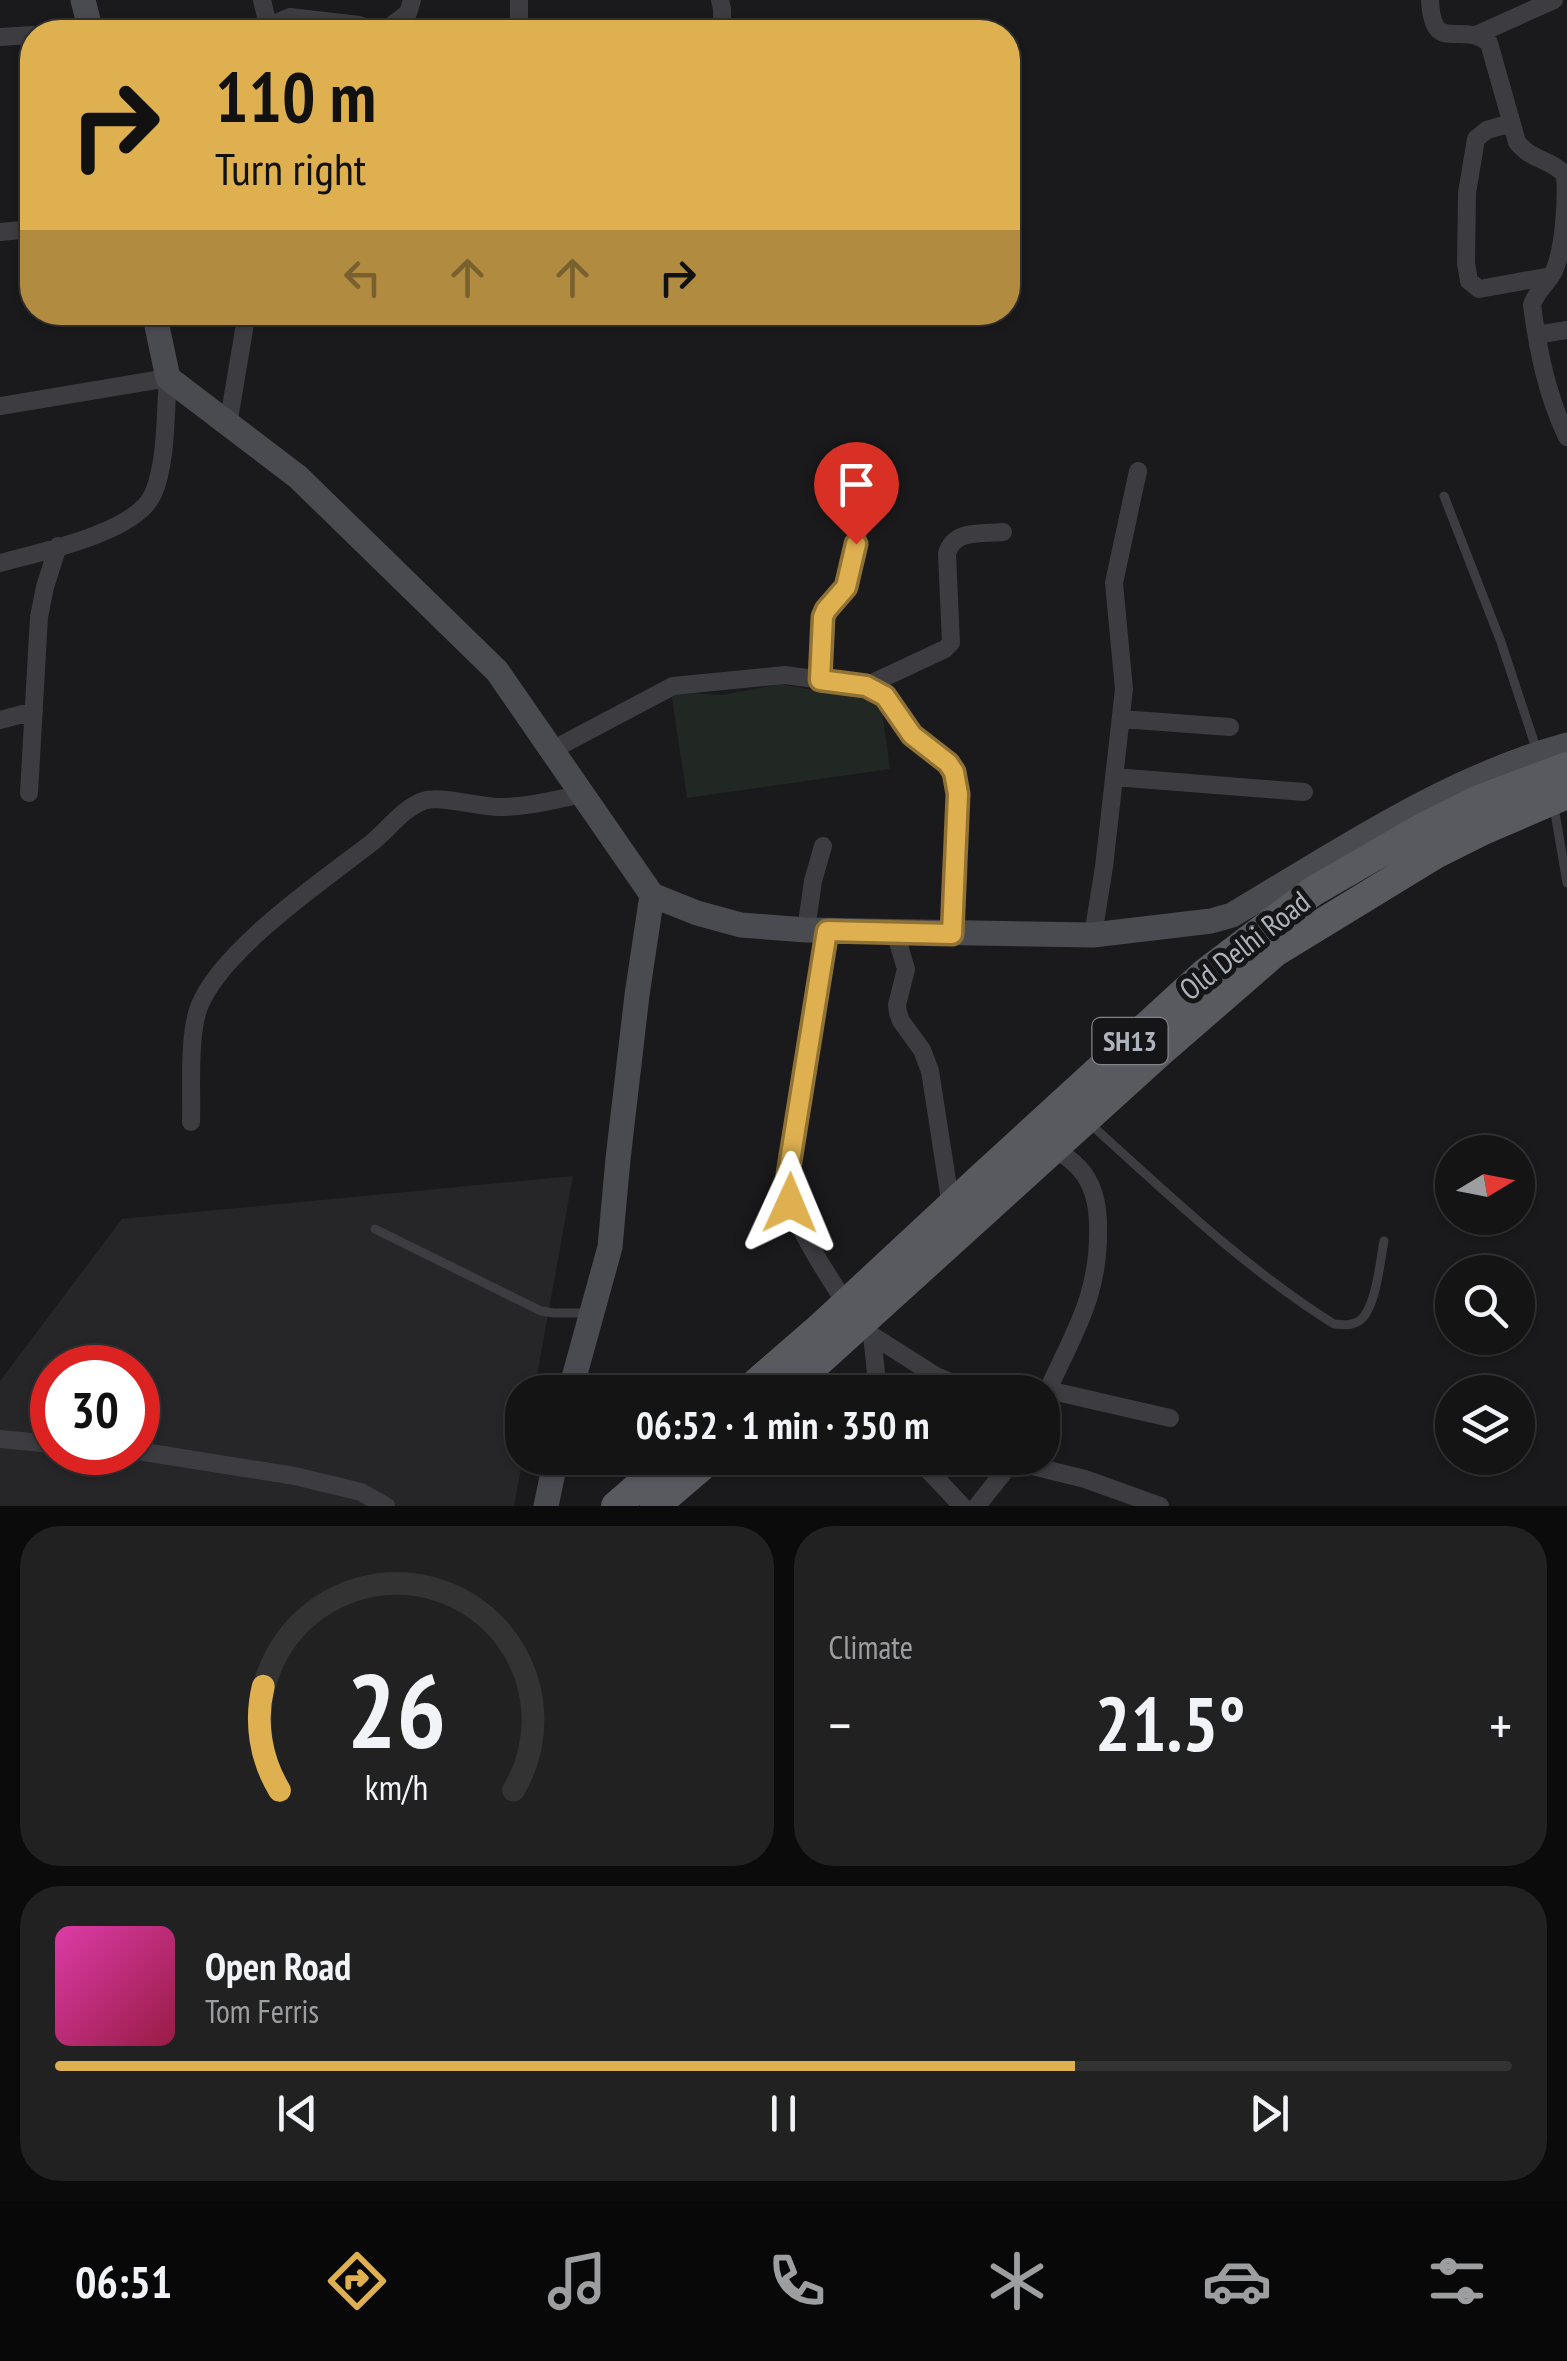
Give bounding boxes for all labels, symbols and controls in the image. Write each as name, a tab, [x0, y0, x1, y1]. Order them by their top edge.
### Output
text: 110 m	[215, 51, 376, 141]
icon: right	[50, 60, 180, 190]
text: Turn right	[215, 139, 366, 197]
icon: left	[335, 250, 390, 305]
icon: ahead	[440, 250, 495, 305]
icon: ahead	[545, 250, 600, 305]
icon: right	[650, 250, 705, 305]
pin	[814, 442, 899, 545]
icon: arrive	[829, 457, 884, 512]
street label: Old Delhi Road	[1171, 882, 1317, 1008]
road number: SH13	[1092, 1018, 1168, 1064]
north arrow	[1435, 1135, 1535, 1235]
map controls	[1435, 1135, 1535, 1475]
position arrow	[738, 1151, 842, 1255]
button: search	[1435, 1255, 1535, 1355]
speed limit sign: 30	[30, 1345, 160, 1475]
button: layers	[1435, 1375, 1535, 1475]
text: 06:52 · 1 min · 350 m	[636, 1400, 929, 1449]
text: Climate	[829, 1626, 913, 1668]
text: 26	[347, 1642, 446, 1777]
text: 21.5°	[1095, 1675, 1246, 1772]
text: −	[829, 1689, 851, 1760]
text: +	[1489, 1689, 1512, 1760]
text: km/h	[365, 1764, 428, 1810]
text: Open Road	[205, 1941, 351, 1990]
text: Tom Ferris	[205, 1990, 319, 2032]
icon: previous	[270, 2086, 325, 2141]
icon: pause	[756, 2086, 811, 2141]
icon: next	[1242, 2086, 1297, 2141]
icon: directions	[322, 2246, 392, 2316]
icon: music	[542, 2246, 612, 2316]
icon: phone	[762, 2246, 832, 2316]
icon: climate	[982, 2246, 1052, 2316]
icon: car	[1202, 2246, 1272, 2316]
icon: filters	[1422, 2246, 1492, 2316]
text: 06:51	[75, 2252, 172, 2310]

